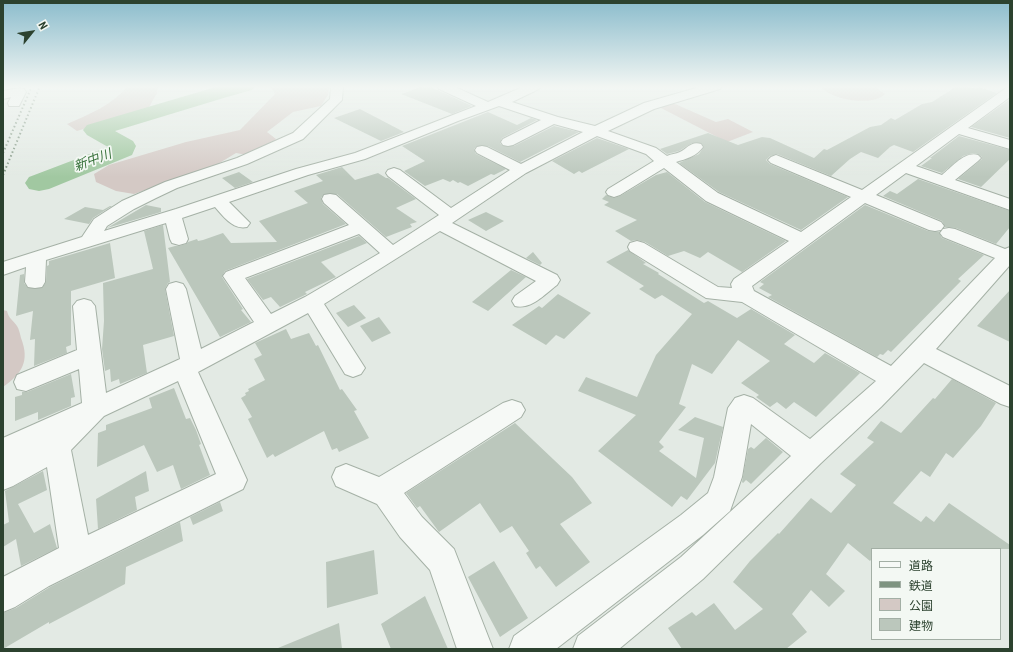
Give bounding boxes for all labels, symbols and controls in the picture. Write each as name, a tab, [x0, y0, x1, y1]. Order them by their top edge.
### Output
north arrow	[12, 12, 52, 52]
text: N	[36, 20, 50, 32]
water label: 新中川	[72, 147, 114, 175]
legend	[871, 548, 1001, 640]
text: 道路	[909, 559, 933, 573]
text: 鉄道	[909, 579, 933, 593]
text: 公園	[909, 599, 933, 613]
text: 建物	[909, 619, 933, 633]

